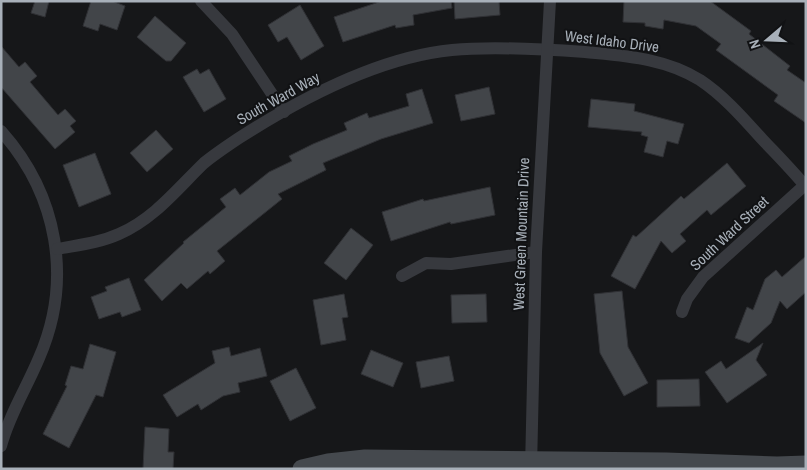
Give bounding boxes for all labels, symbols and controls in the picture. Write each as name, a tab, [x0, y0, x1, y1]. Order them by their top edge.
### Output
north arrow	[742, 15, 792, 65]
street label: West Idaho Drive	[564, 25, 660, 57]
text: N	[745, 37, 765, 51]
street label: South Ward Way	[233, 66, 324, 130]
street label: West Green Mountain Drive	[508, 157, 534, 311]
street label: South Ward Street	[685, 191, 773, 275]

